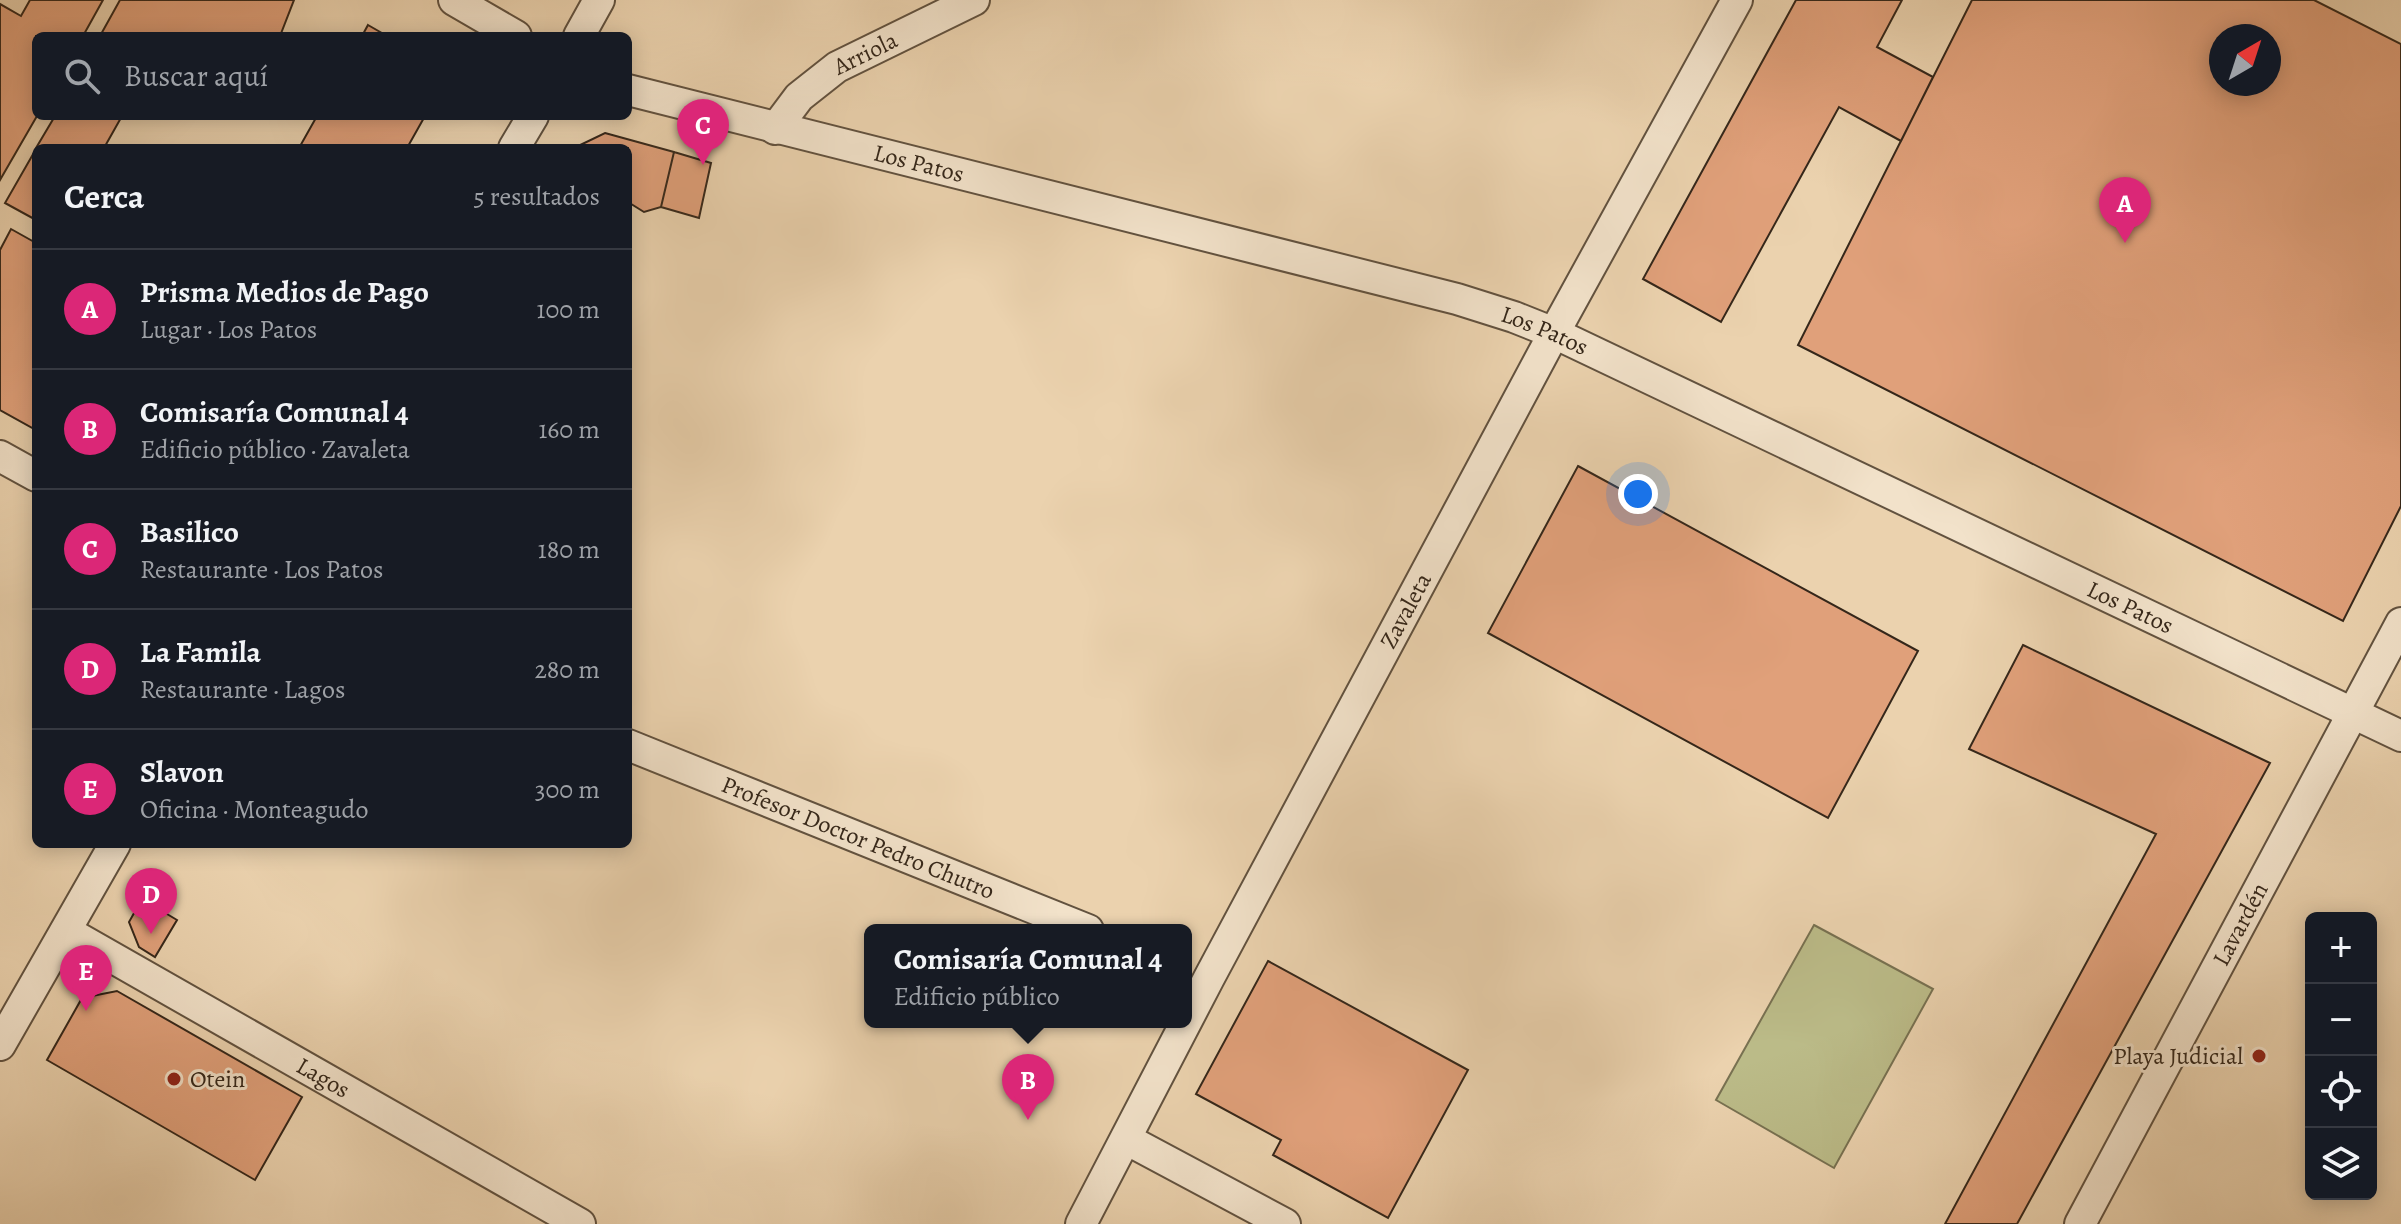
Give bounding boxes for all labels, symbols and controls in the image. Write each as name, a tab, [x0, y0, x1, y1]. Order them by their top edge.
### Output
street label: Arriola	[827, 24, 904, 83]
north arrow	[2209, 24, 2281, 96]
search box	[32, 32, 632, 120]
icon: search	[60, 54, 104, 98]
text: Buscar aquí	[124, 56, 268, 96]
pin: C	[677, 99, 729, 165]
street label: Los Patos	[870, 137, 967, 190]
text: Cerca	[64, 173, 145, 220]
pin: A	[2099, 177, 2151, 243]
text: 5 resultados	[473, 179, 600, 214]
text: Prisma Medios de Pago	[140, 272, 429, 312]
text: A	[82, 292, 98, 327]
text: 100 m	[537, 292, 600, 327]
street label: Los Patos	[1497, 298, 1594, 363]
text: Lugar · Los Patos	[140, 312, 317, 347]
text: Comisaría Comunal 4	[140, 392, 409, 432]
text: B	[82, 412, 98, 447]
text: 160 m	[538, 412, 600, 447]
text: Edificio público · Zavaleta	[140, 432, 410, 467]
your location	[1618, 474, 1658, 514]
text: Basilico	[140, 512, 239, 552]
text: C	[82, 532, 98, 567]
text: 180 m	[538, 532, 600, 567]
text: Restaurante · Los Patos	[140, 552, 383, 587]
street label: Zavaleta	[1372, 566, 1439, 654]
street label: Los Patos	[2082, 573, 2179, 641]
text: La Famila	[140, 632, 261, 672]
text: D	[81, 652, 99, 687]
text: 280 m	[534, 652, 600, 687]
text: Restaurante · Lagos	[140, 672, 345, 707]
text: Slavon	[140, 752, 224, 792]
street label: Profesor Doctor Pedro Chutro	[717, 768, 999, 907]
text: E	[82, 772, 98, 807]
text: 300 m	[535, 772, 600, 807]
text: Oficina · Monteagudo	[140, 792, 368, 827]
pin: D	[125, 868, 177, 934]
street label: Lavardén	[2205, 877, 2276, 971]
map controls	[2305, 912, 2377, 1200]
button: +	[2305, 912, 2377, 984]
popup	[864, 924, 1192, 1028]
text: Comisaría Comunal 4	[894, 939, 1162, 979]
pin: E	[60, 945, 112, 1011]
text: Edificio público	[894, 979, 1060, 1014]
button: −	[2305, 984, 2377, 1056]
place label: Playa Judicial	[2113, 1040, 2243, 1072]
marker: Playa Judicial	[2250, 1047, 2268, 1065]
street label: Lagos	[290, 1050, 356, 1106]
pin: B	[1002, 1054, 1054, 1120]
button: locate	[2305, 1056, 2377, 1128]
place label: Otein	[190, 1063, 245, 1095]
marker: Otein	[165, 1070, 183, 1088]
button: layers	[2305, 1128, 2377, 1200]

